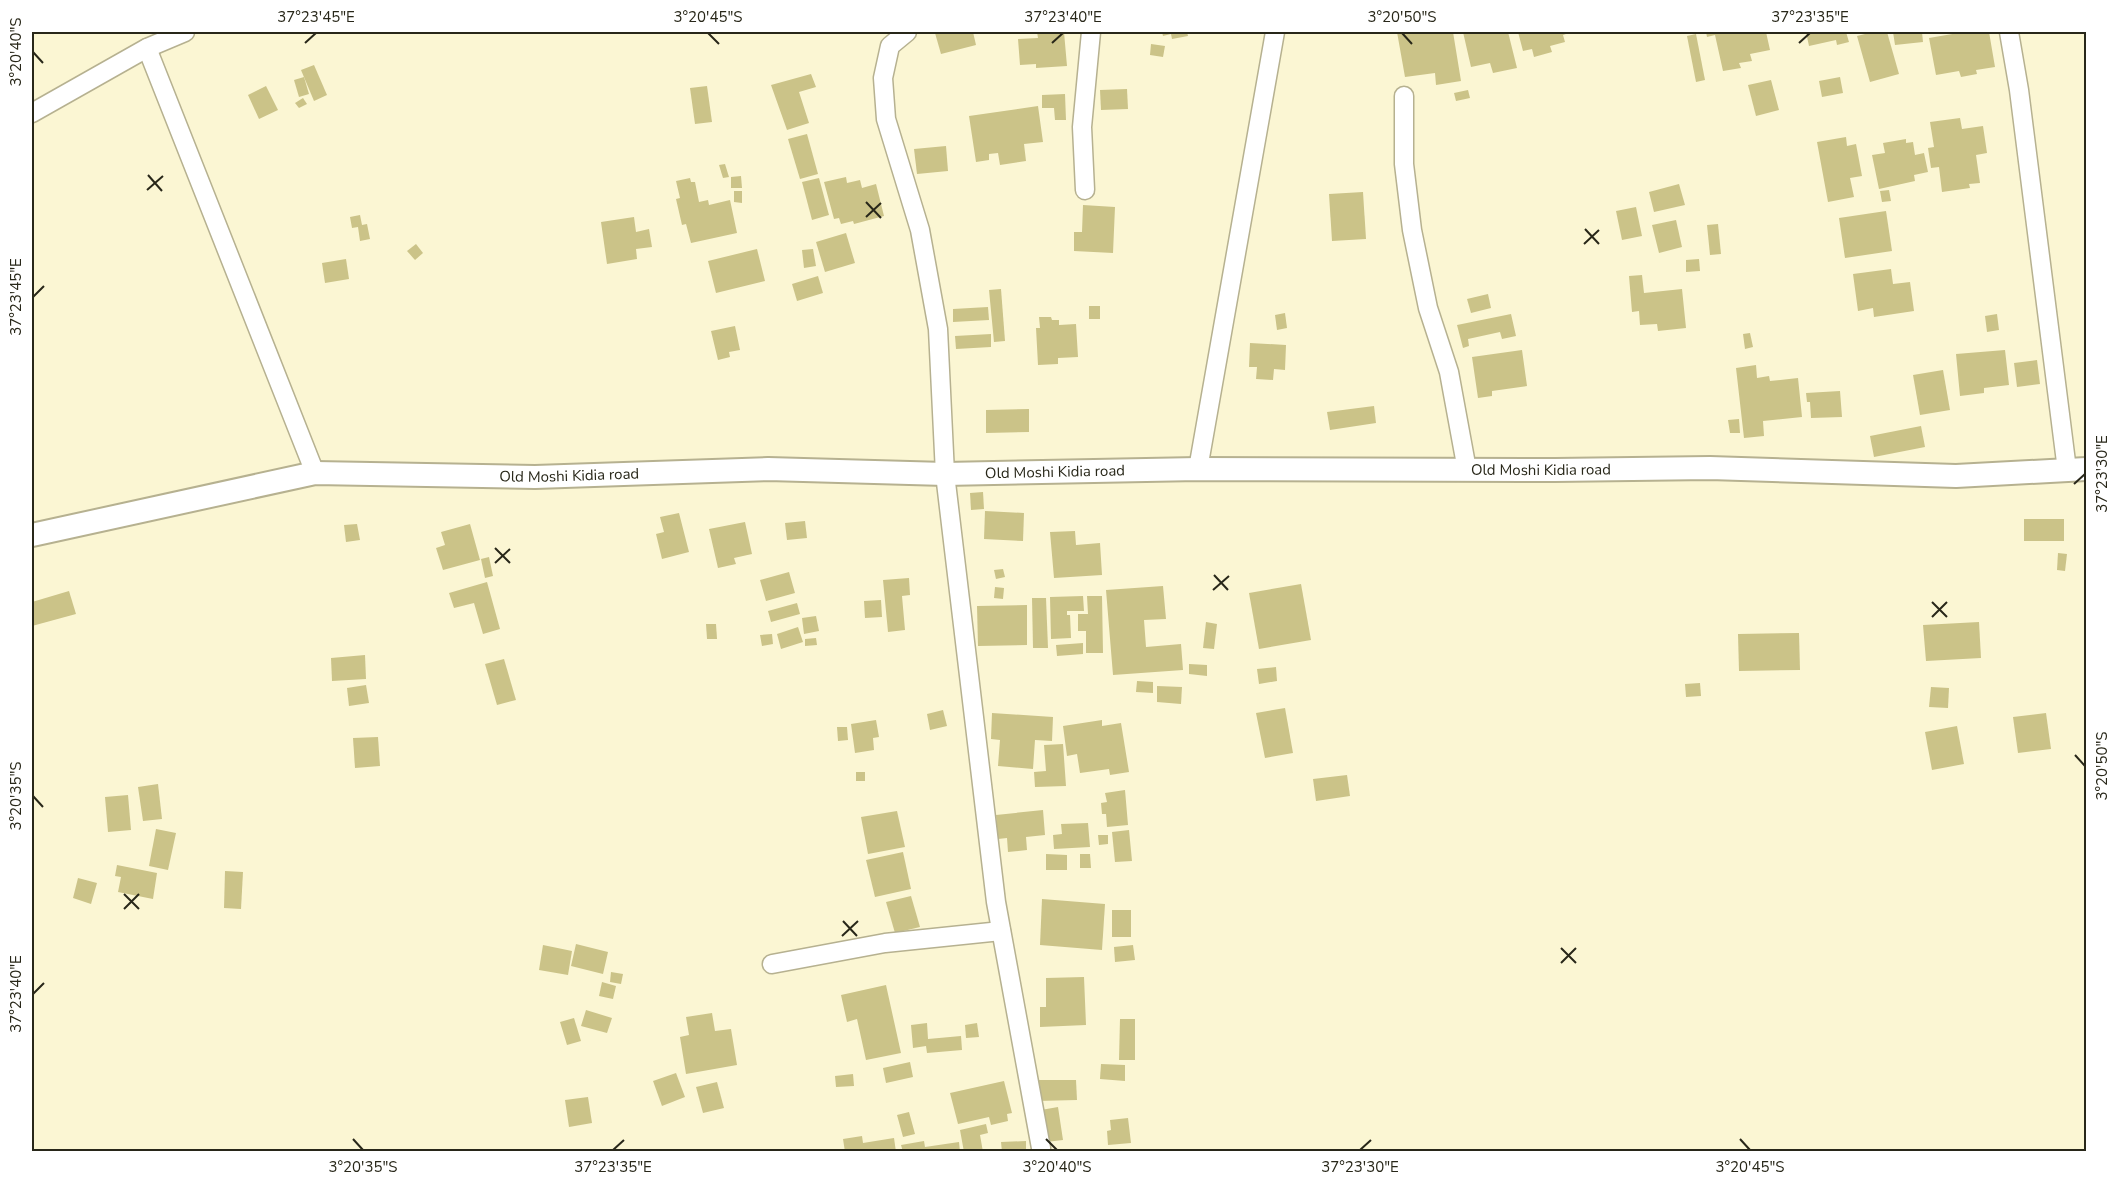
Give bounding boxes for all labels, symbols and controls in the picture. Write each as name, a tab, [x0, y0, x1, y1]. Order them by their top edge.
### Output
text: 37°23'45"E	[277, 7, 355, 27]
text: 3°20'45"S	[674, 7, 742, 27]
text: 37°23'40"E	[1024, 7, 1102, 27]
text: 3°20'50"S	[1368, 7, 1436, 27]
text: 37°23'35"E	[1771, 7, 1849, 27]
text: 3°20'40"S	[6, 18, 26, 86]
text: 37°23'45"E	[6, 258, 26, 336]
text: 37°23'30"E	[2092, 435, 2112, 513]
street label: Old Moshi Kidia road	[1471, 459, 1611, 480]
street label: Old Moshi Kidia road	[985, 460, 1125, 483]
street label: Old Moshi Kidia road	[499, 463, 640, 487]
text: 3°20'50"S	[2092, 732, 2112, 800]
text: 3°20'35"S	[6, 762, 26, 830]
text: 37°23'40"E	[6, 955, 26, 1033]
text: 3°20'35"S	[329, 1157, 397, 1177]
text: 37°23'35"E	[574, 1157, 652, 1177]
text: 3°20'40"S	[1023, 1157, 1091, 1177]
text: 37°23'30"E	[1321, 1157, 1399, 1177]
text: 3°20'45"S	[1716, 1157, 1784, 1177]

